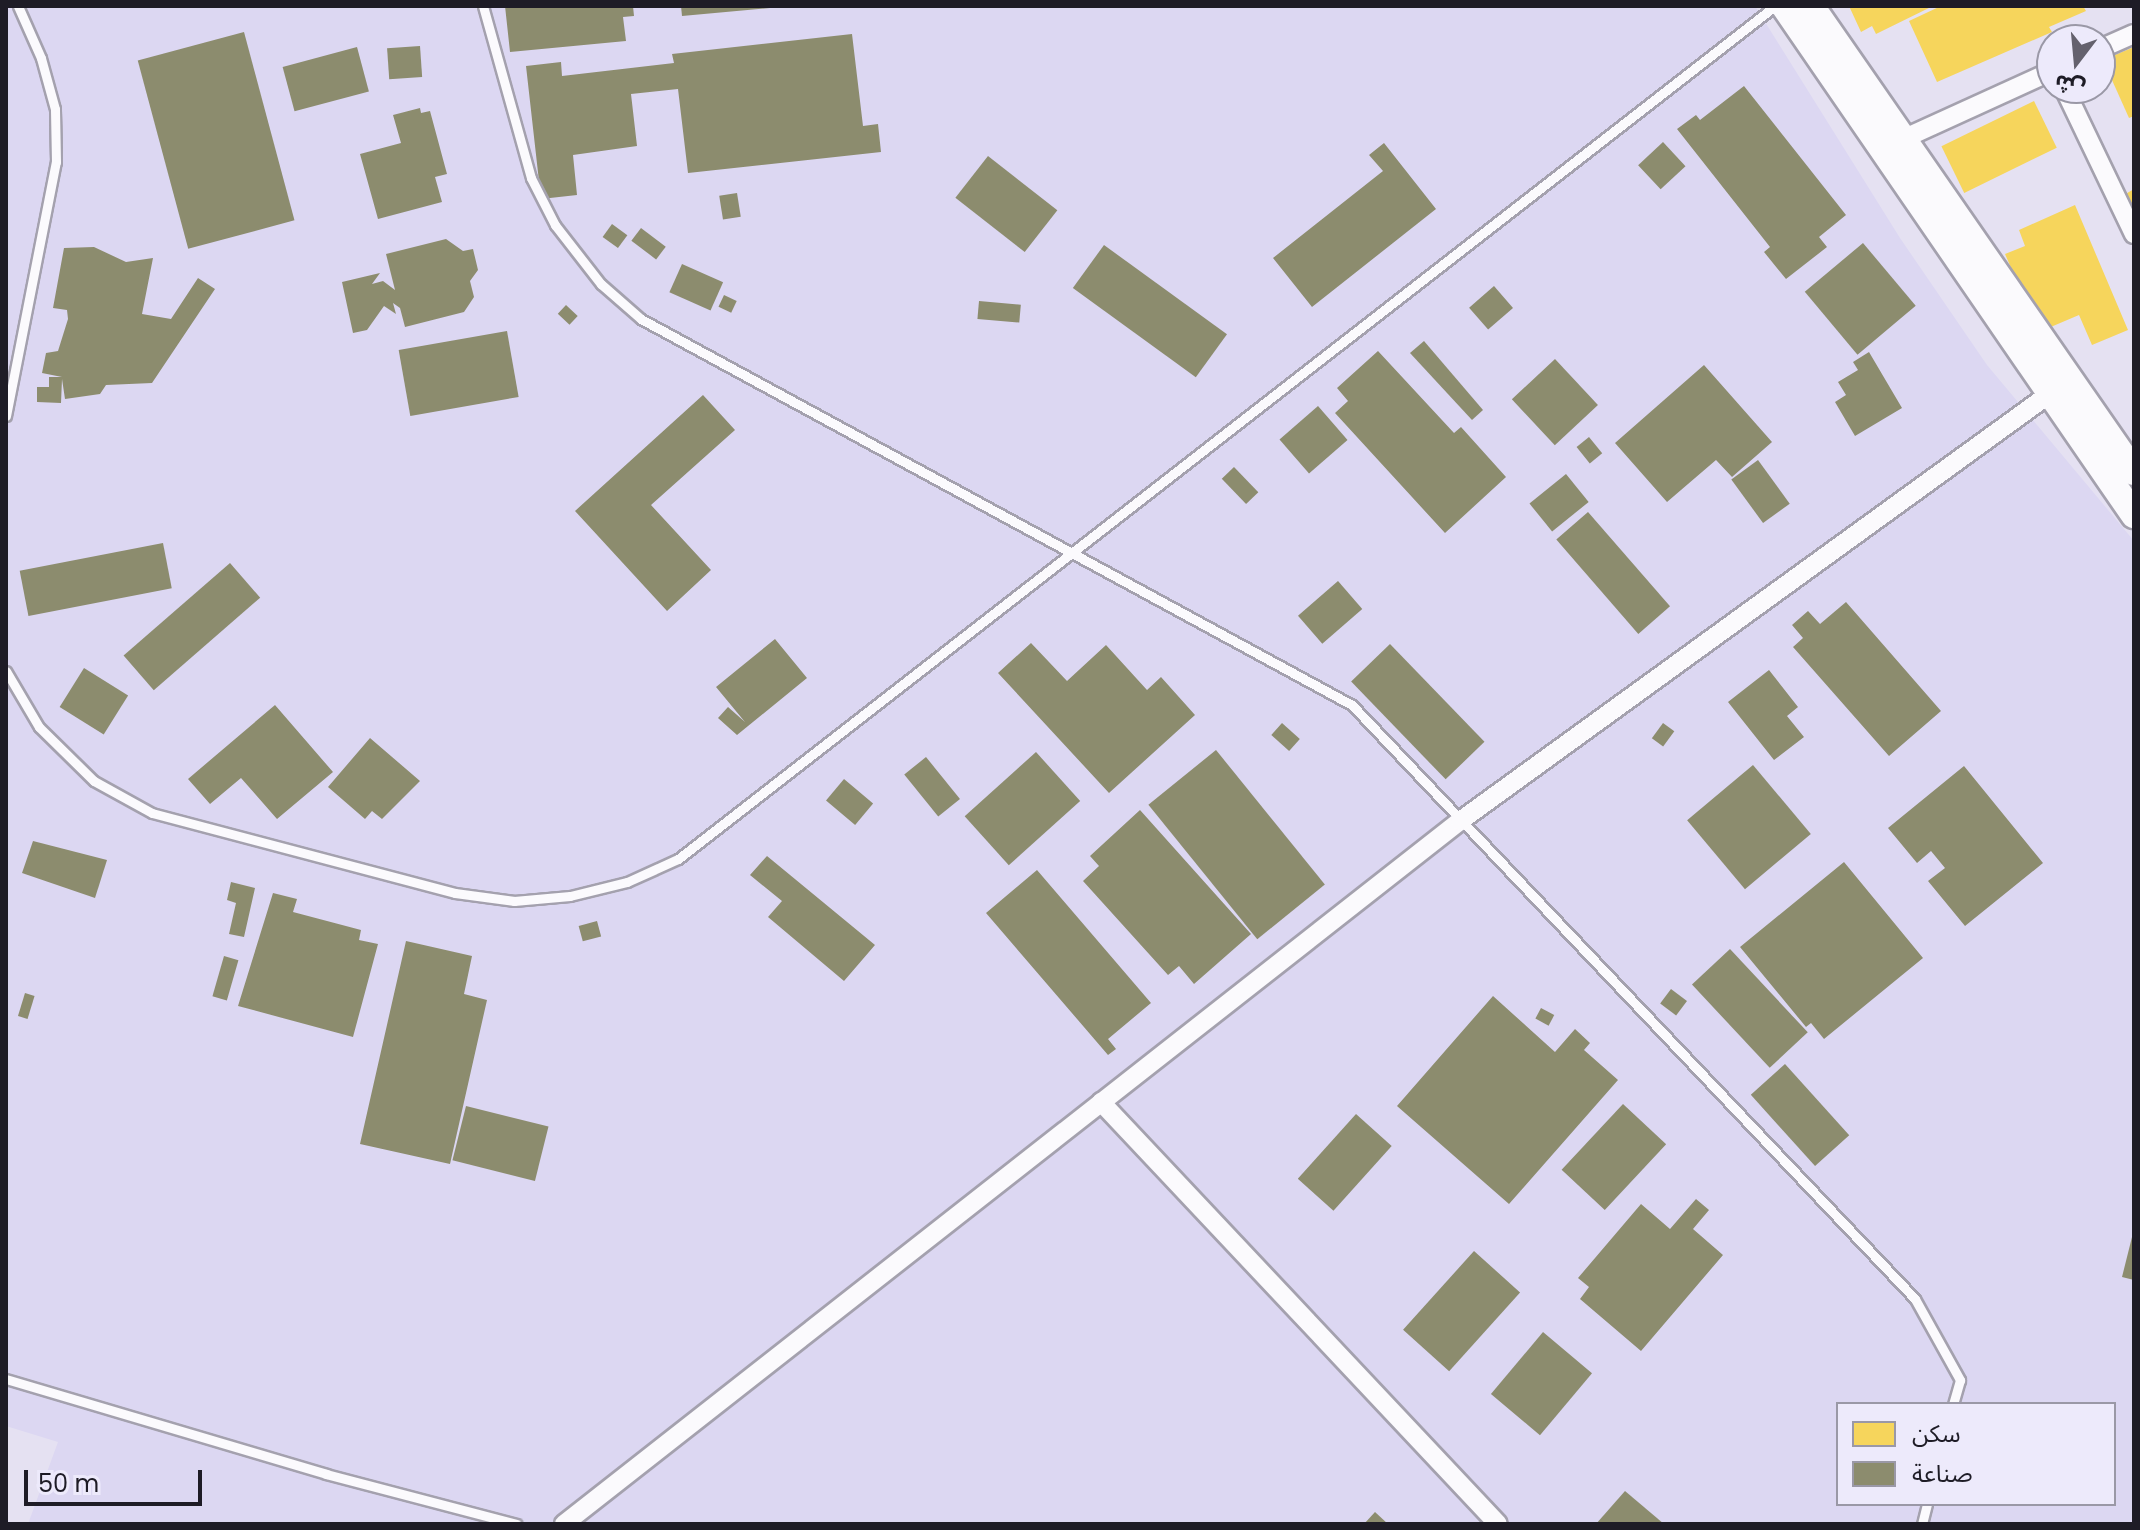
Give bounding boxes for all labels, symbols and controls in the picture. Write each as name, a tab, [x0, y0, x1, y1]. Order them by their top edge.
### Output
north arrow	[2036, 24, 2116, 104]
text: ش	[2051, 67, 2089, 105]
legend	[1836, 1402, 2116, 1506]
text: سكن	[1912, 1417, 1961, 1450]
scale bar	[28, 1454, 206, 1504]
text: صناعة	[1912, 1457, 1973, 1490]
text: 50 m	[38, 1467, 99, 1500]

